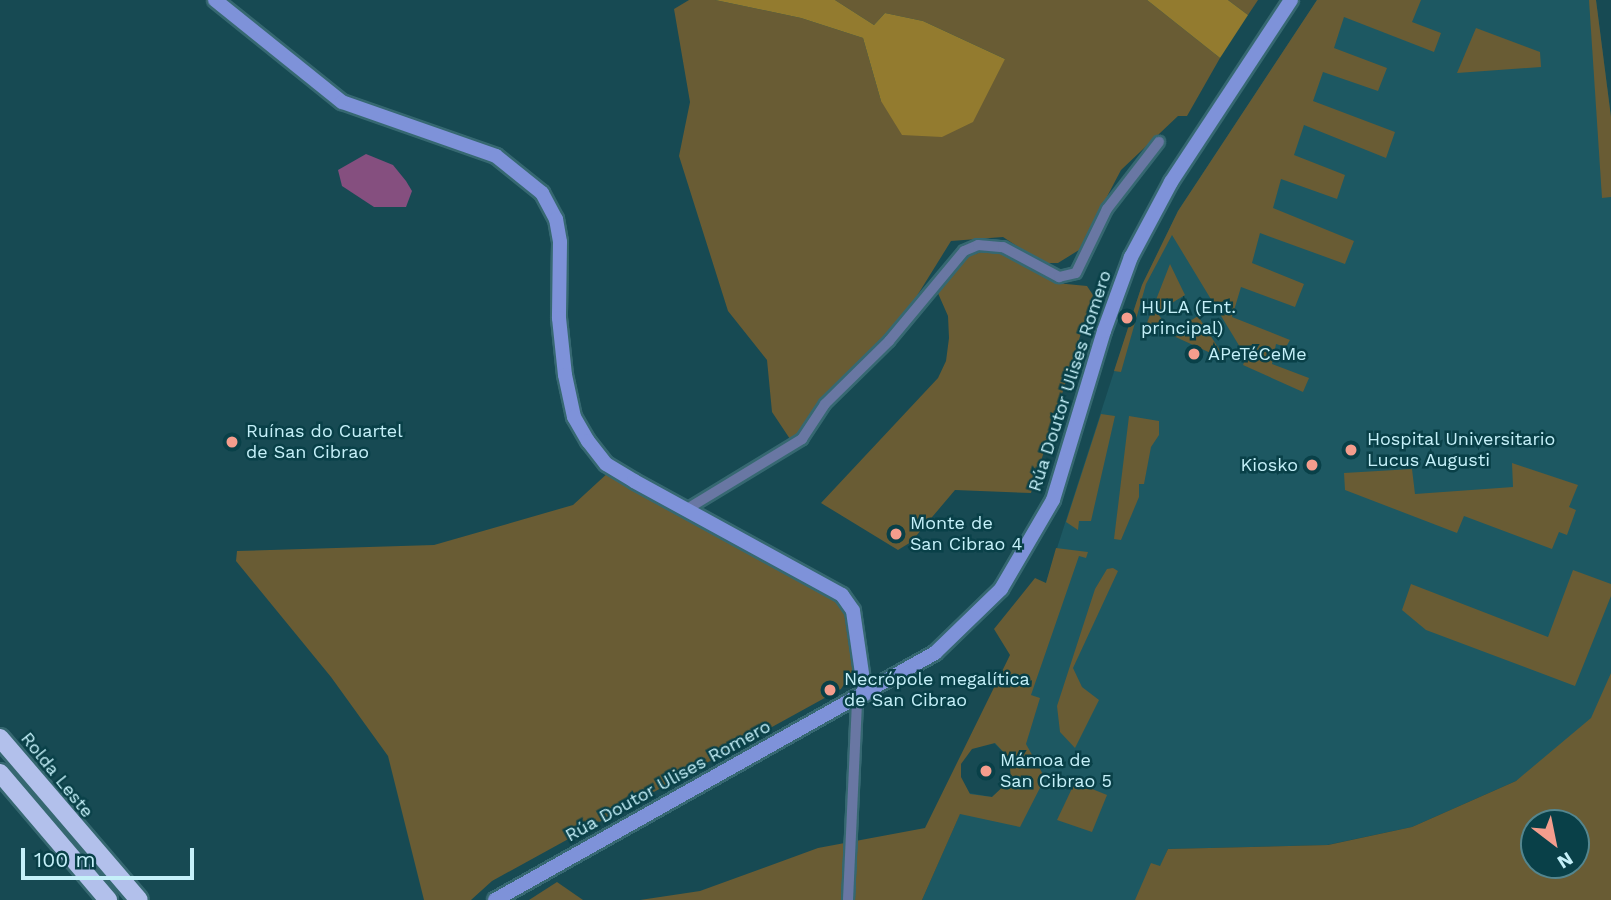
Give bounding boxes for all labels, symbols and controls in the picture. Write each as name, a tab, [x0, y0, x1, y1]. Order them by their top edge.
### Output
street label: Rúa Doutor Ulises Romero	[1024, 267, 1116, 495]
place label: HULA (Ent. principal)	[1141, 297, 1237, 340]
marker: HULA (Ent. principal)	[1119, 310, 1135, 326]
place label: APeTéCeMe	[1208, 343, 1307, 365]
marker: APeTéCeMe	[1186, 346, 1202, 362]
place label: Ruínas do Cuartel de San Cibrao	[246, 421, 403, 464]
place label: Hospital Universitario Lucus Augusti	[1367, 429, 1556, 472]
marker: Ruínas do Cuartel de San Cibrao	[224, 434, 240, 450]
marker: Hospital Universitario Lucus Augusti	[1341, 440, 1361, 460]
place label: Kiosko	[1240, 454, 1298, 476]
marker: Kiosko	[1304, 457, 1320, 473]
place label: Monte de San Cibrao 4	[910, 513, 1022, 556]
marker: Monte de San Cibrao 4	[888, 526, 904, 542]
place label: Necrópole megalítica de San Cibrao	[844, 669, 1030, 712]
marker: Necrópole megalítica de San Cibrao	[822, 682, 838, 698]
street label: Rúa Doutor Ulises Romero	[561, 715, 775, 847]
street label: Rolda Leste	[16, 728, 98, 822]
place label: Mámoa de San Cibrao 5	[1000, 750, 1112, 792]
marker: Mámoa de San Cibrao 5	[978, 763, 994, 779]
north arrow	[1520, 809, 1590, 879]
scale bar	[24, 834, 198, 878]
text: 100 m	[34, 847, 96, 872]
text: N	[1553, 847, 1577, 874]

